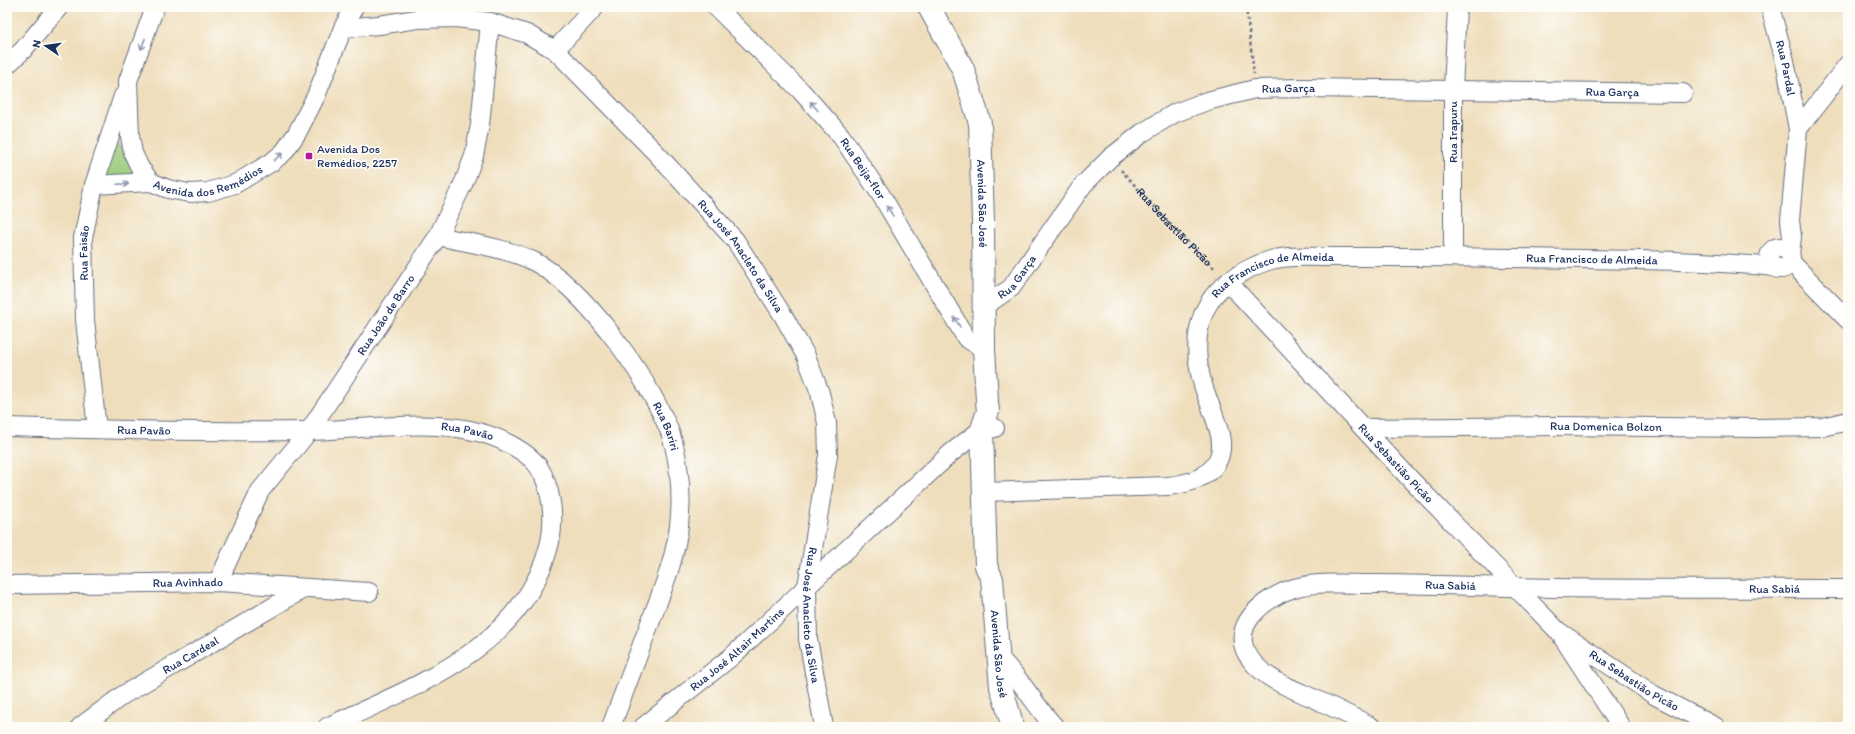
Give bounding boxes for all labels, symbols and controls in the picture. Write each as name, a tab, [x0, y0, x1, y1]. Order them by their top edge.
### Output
north arrow	[26, 26, 66, 66]
one-way arrow	[138, 37, 146, 49]
text: N	[30, 39, 44, 49]
street label: Rua Pardal	[1773, 39, 1799, 97]
street label: Rua Garça	[1261, 81, 1316, 96]
street label: Rua Garça	[1585, 85, 1640, 99]
one-way arrow	[810, 100, 819, 111]
street label: Rua Irapuru	[1446, 101, 1460, 163]
street label: Rua Beija-flor	[837, 135, 889, 202]
place label: Avenida Dos Remédios, 2257	[317, 142, 397, 170]
marker: Avenida Dos Remédios, 2257	[304, 151, 314, 161]
one-way arrow	[272, 152, 283, 161]
street label: Avenida São José	[974, 159, 990, 248]
street label: Avenida dos Remédios	[151, 162, 265, 200]
one-way arrow	[116, 180, 129, 187]
street label: Rua Sebastião Picão	[1133, 185, 1215, 269]
street label: Rua José Anacleto da Silva	[695, 197, 787, 316]
one-way arrow	[886, 205, 894, 217]
street label: Rua Faisão	[76, 224, 93, 281]
street label: Rua Francisco de Almeida	[1208, 250, 1335, 301]
street label: Rua Garça	[995, 251, 1040, 302]
street label: Rua Francisco de Almeida	[1526, 251, 1659, 267]
street label: Rua João de Barro	[354, 272, 418, 358]
one-way arrow	[952, 317, 960, 329]
street label: Rua Bariri	[650, 399, 682, 452]
street label: Rua Pavão	[440, 419, 496, 443]
street label: Rua Domenica Bolzon	[1550, 419, 1662, 434]
street label: Rua Sebastião Picão	[1355, 421, 1436, 506]
street label: Rua Pavão	[117, 423, 171, 438]
street label: Rua José Anacleto da Silva	[800, 546, 823, 685]
street label: Rua Avinhado	[153, 575, 224, 590]
street label: Rua Sabiá	[1425, 578, 1477, 593]
street label: Rua Sabiá	[1749, 582, 1801, 596]
street label: Rua José Altair Martins	[687, 604, 787, 694]
street label: Avenida São José	[988, 609, 1011, 700]
street label: Rua Cardeal	[160, 633, 222, 677]
street label: Rua Sebastião Picão	[1586, 647, 1681, 714]

